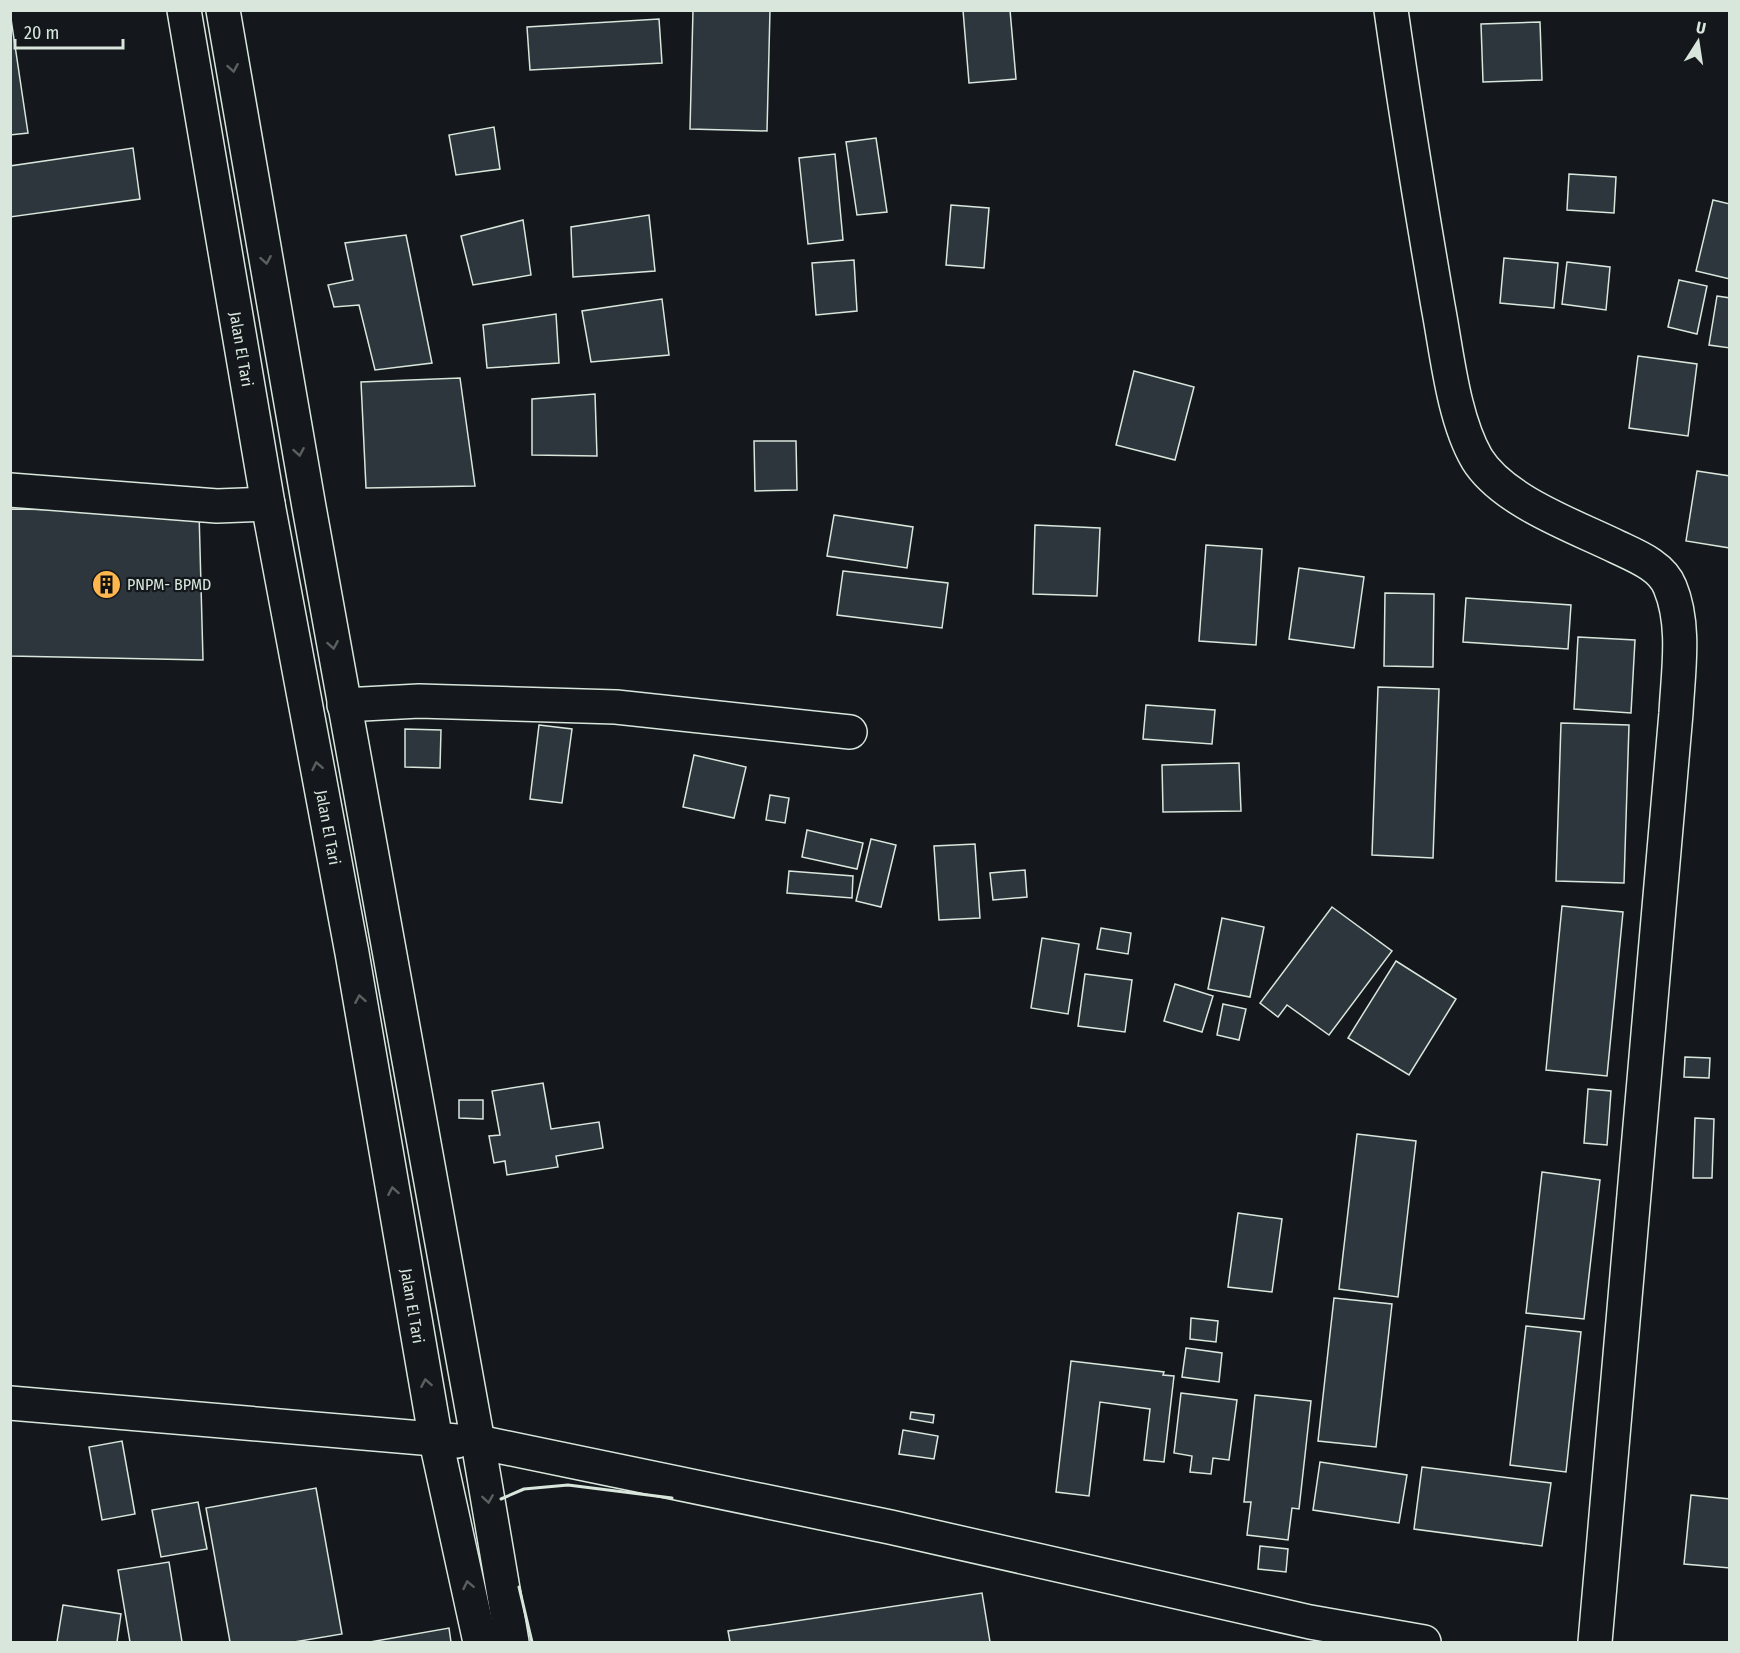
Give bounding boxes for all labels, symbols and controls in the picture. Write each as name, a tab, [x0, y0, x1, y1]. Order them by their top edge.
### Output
scale bar	[15, 12, 123, 50]
north arrow	[1668, 12, 1728, 72]
text: U	[1694, 18, 1708, 38]
text: 20 m	[24, 22, 59, 44]
one-way arrow	[226, 63, 239, 73]
one-way arrow	[259, 255, 272, 265]
street label: Jalan El Tari	[226, 310, 257, 388]
one-way arrow	[292, 447, 305, 457]
building icon: PNPM- BPMD	[90, 568, 122, 600]
place label: PNPM- BPMD	[127, 575, 211, 594]
one-way arrow	[326, 639, 339, 649]
one-way arrow	[311, 761, 324, 771]
street label: Jalan El Tari	[312, 788, 345, 866]
one-way arrow	[354, 994, 367, 1004]
one-way arrow	[387, 1186, 400, 1196]
street label: Jalan El Tari	[397, 1267, 429, 1345]
one-way arrow	[421, 1378, 433, 1388]
one-way arrow	[481, 1494, 494, 1504]
one-way arrow	[462, 1581, 475, 1591]

